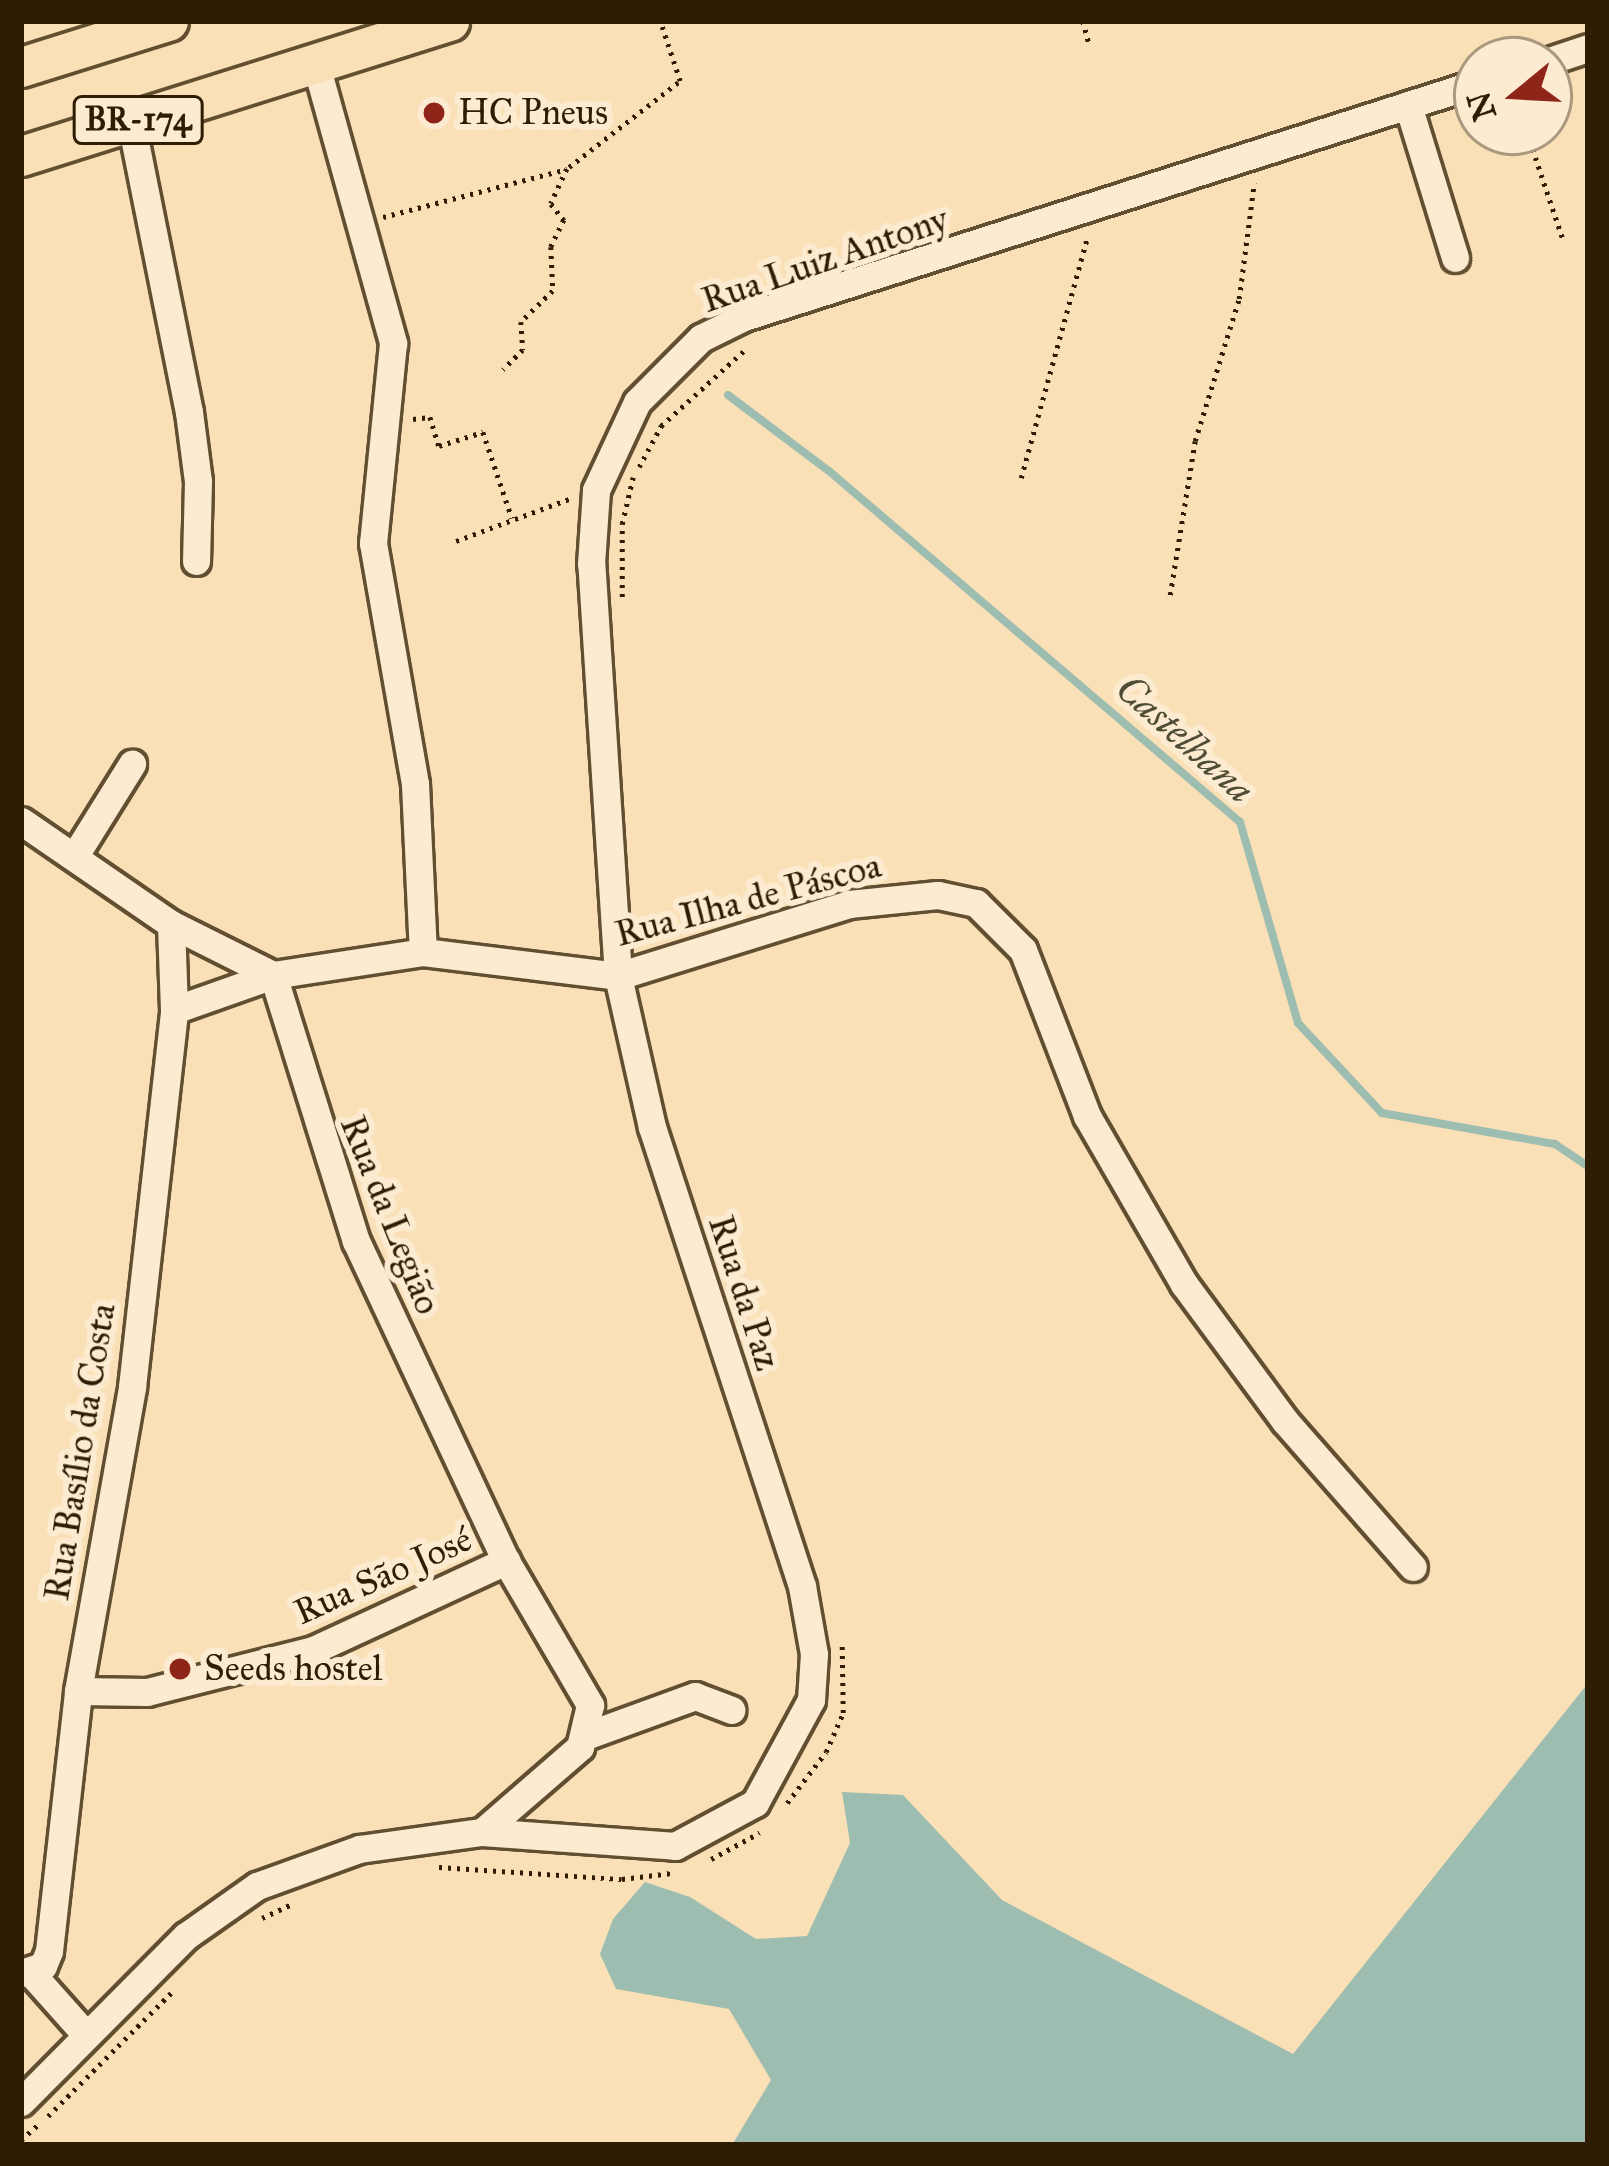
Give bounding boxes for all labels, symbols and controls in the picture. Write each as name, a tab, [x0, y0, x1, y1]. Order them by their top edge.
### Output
north arrow	[1453, 36, 1573, 156]
text: N	[1458, 87, 1505, 126]
place label: HC Pneus	[458, 91, 608, 135]
road number: BR-174	[72, 93, 204, 147]
marker: HC Pneus	[421, 100, 447, 126]
street label: Rua Luiz Antony	[696, 198, 954, 322]
water label: Castelhana	[1106, 665, 1264, 813]
street label: Rua Ilha de Páscoa	[610, 844, 886, 956]
street label: Rua da Legião	[331, 1110, 449, 1320]
street label: Rua da Paz	[699, 1210, 789, 1376]
street label: Rua Basílio da Costa	[35, 1301, 125, 1603]
street label: Rua São José	[288, 1518, 478, 1634]
place label: Seeds hostel	[204, 1647, 383, 1691]
marker: Seeds hostel	[167, 1656, 193, 1682]

